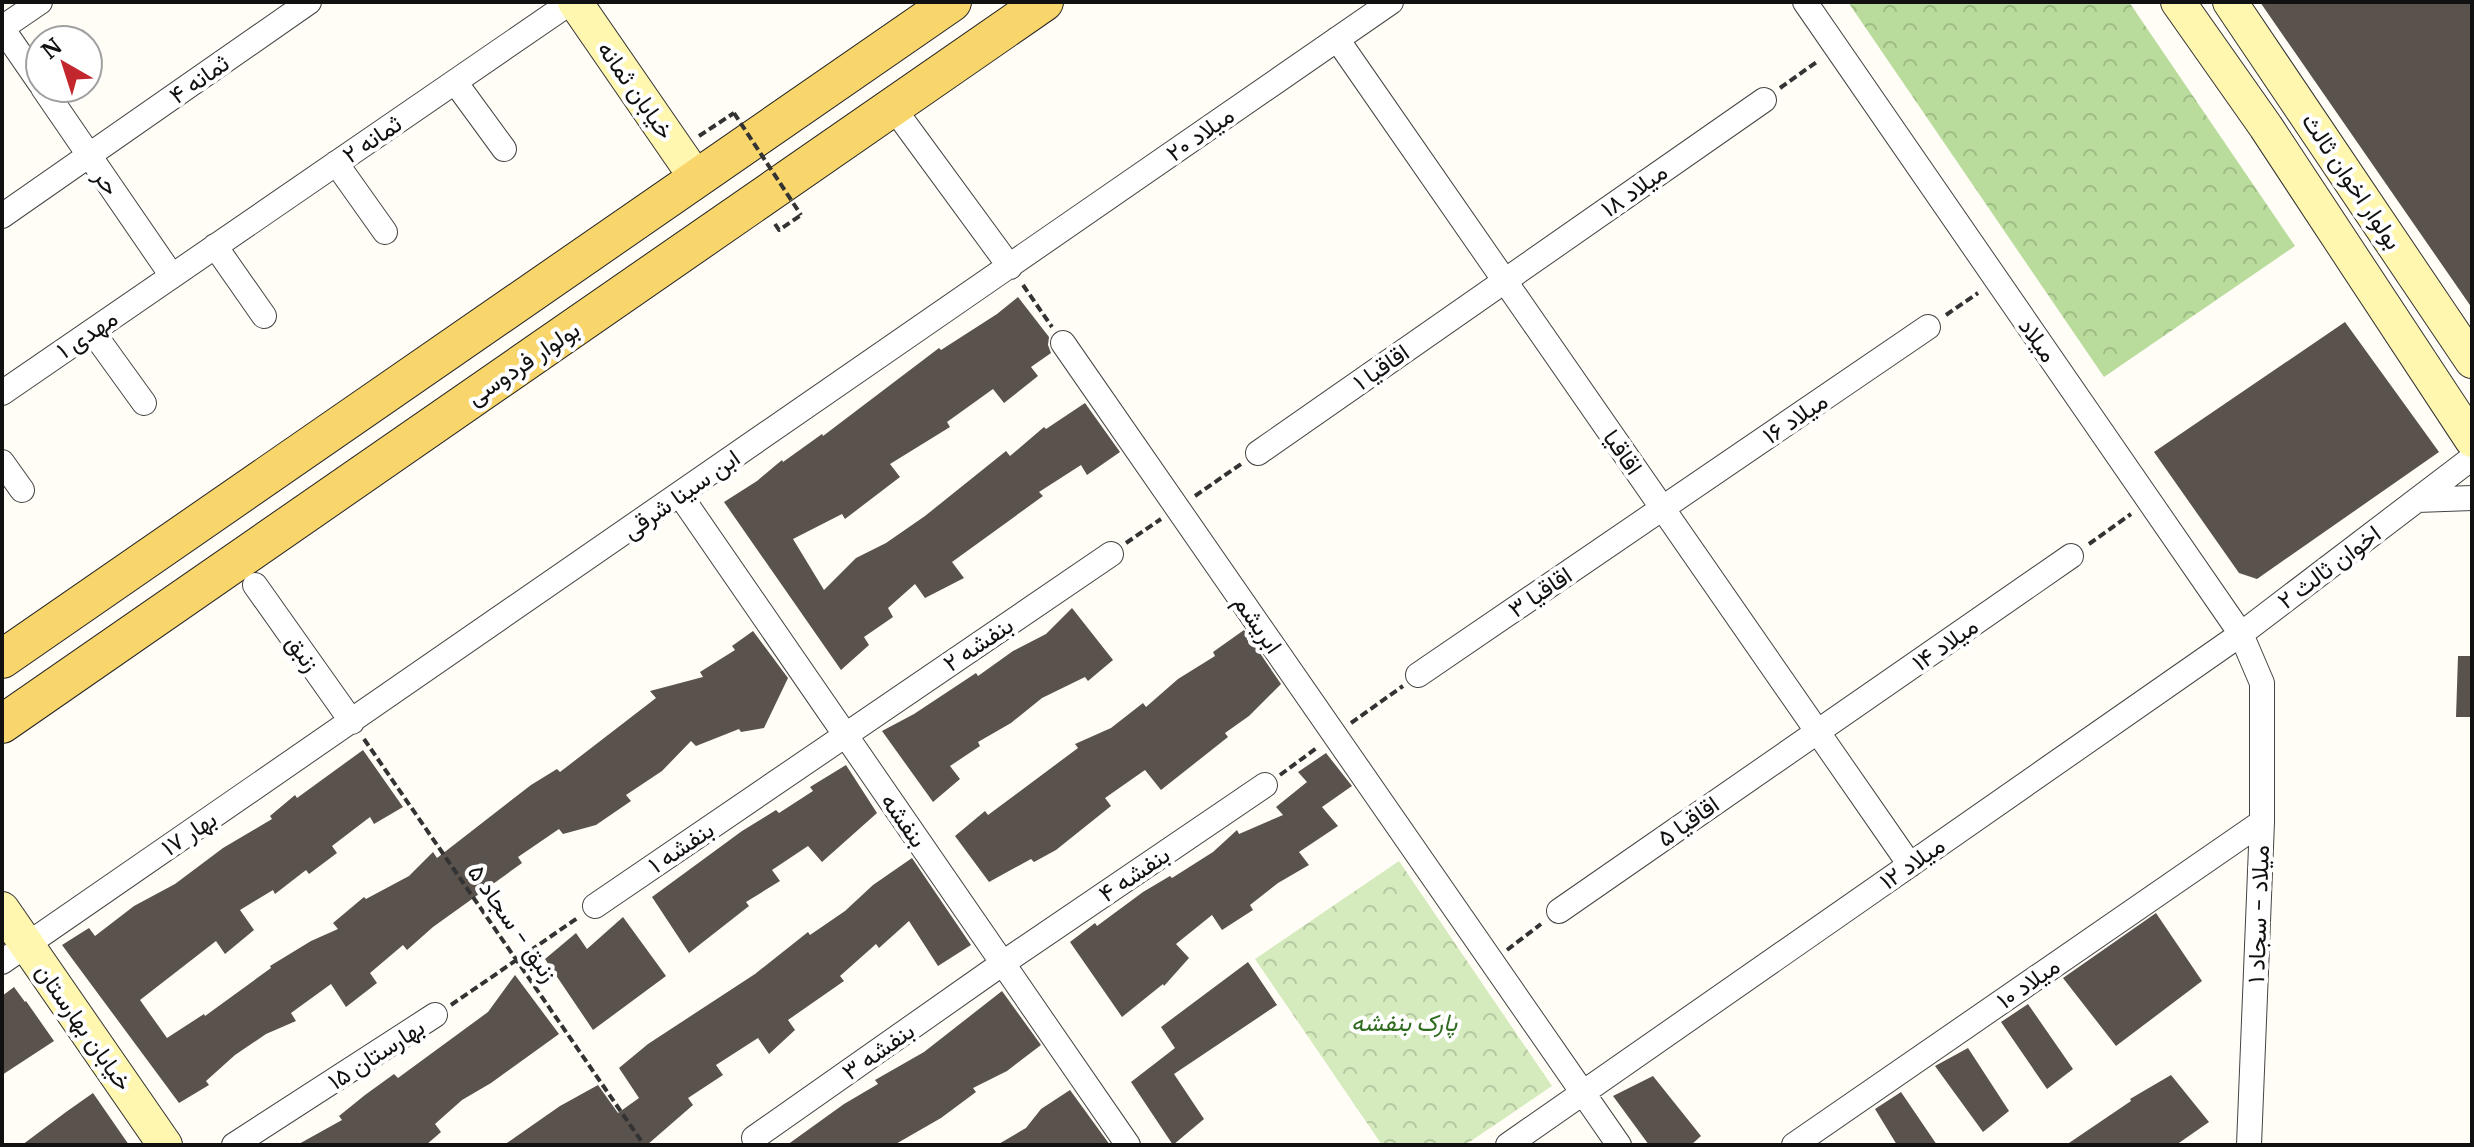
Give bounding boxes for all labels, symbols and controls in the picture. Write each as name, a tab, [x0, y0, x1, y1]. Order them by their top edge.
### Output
north arrow	[24, 24, 104, 104]
text: N	[36, 32, 67, 65]
street label: خیابان ثمانه	[591, 35, 681, 145]
street label: ثمانه ۴	[163, 47, 235, 111]
street label: میلاد ۲۰	[1160, 100, 1240, 168]
street label: بولوار اخوان ثالث	[2295, 107, 2409, 255]
street label: ثمانه ۲	[336, 108, 408, 170]
street label: میلاد ۱۸	[1595, 156, 1673, 224]
street label: حر	[87, 162, 127, 201]
street label: مهدی ۱	[51, 302, 123, 366]
street label: میلاد	[2012, 312, 2064, 368]
street label: بولوار فردوسی	[461, 314, 585, 412]
street label: اقاقیا ۱	[1347, 337, 1415, 397]
street label: میلاد ۱۶	[1757, 385, 1833, 451]
street label: اقاقیا	[1596, 423, 1650, 481]
street label: ابن سینا شرقی	[616, 442, 746, 546]
street label: اخوان ثالث ۲	[2271, 518, 2387, 616]
street label: اقاقیا ۳	[1502, 559, 1578, 625]
street label: ابریشم	[1226, 589, 1289, 660]
street label: بنفشه ۲	[937, 609, 1019, 679]
street label: میلاد ۱۴	[1906, 610, 1984, 678]
street label: زنبق	[279, 628, 327, 678]
street label: بنفشه	[874, 787, 934, 853]
street label: اقاقیا ۵	[1651, 789, 1725, 853]
street label: بهار ۱۷	[155, 803, 223, 863]
street label: بنفشه ۱	[642, 814, 720, 880]
street label: میلاد ۱۲	[1873, 829, 1951, 897]
street label: بنفشه ۴	[1092, 839, 1176, 909]
street label: میلاد - سجاد ۱	[2240, 844, 2276, 984]
street label: زنبق - سجاد ۵	[461, 858, 565, 988]
street label: میلاد ۱۰	[1990, 950, 2066, 1016]
street label: خیابان بهارستان	[29, 957, 139, 1097]
park label: پارک بنفشه	[1351, 1007, 1457, 1039]
street label: بهارستان ۱۵	[322, 1011, 430, 1097]
street label: بنفشه ۳	[836, 1015, 920, 1087]

